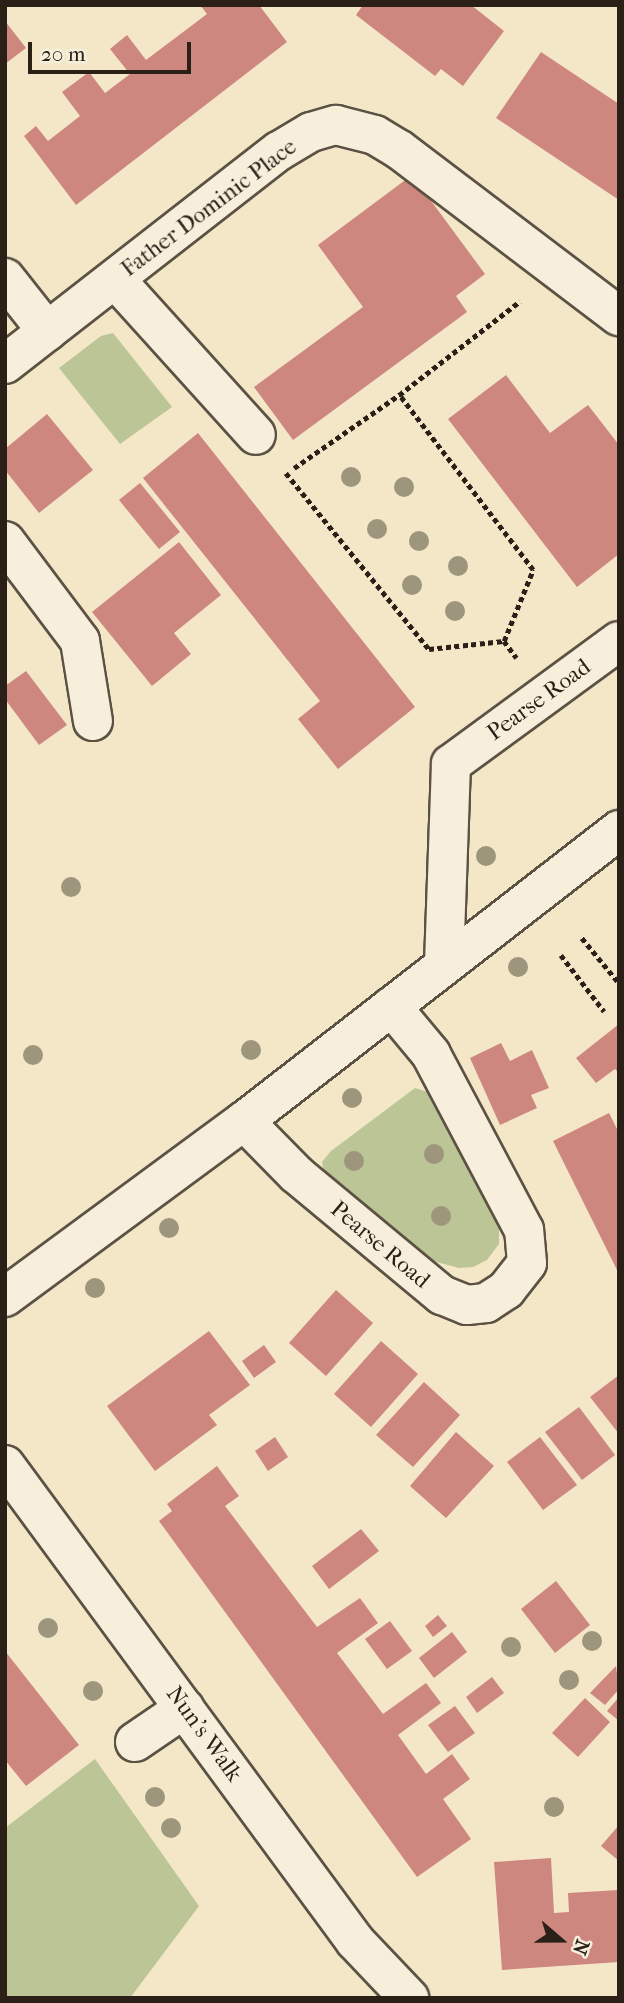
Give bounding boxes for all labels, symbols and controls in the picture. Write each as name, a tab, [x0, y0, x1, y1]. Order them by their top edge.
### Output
scale bar	[32, 28, 194, 72]
text: 20 m	[41, 42, 85, 66]
street label: Father Dominic Place	[116, 133, 302, 283]
street label: Pearse Road	[482, 653, 596, 747]
street label: Pearse Road	[325, 1195, 435, 1295]
street label: Nun's Walk	[160, 1681, 248, 1787]
north arrow	[526, 1905, 596, 1975]
text: N	[568, 1937, 594, 1958]

